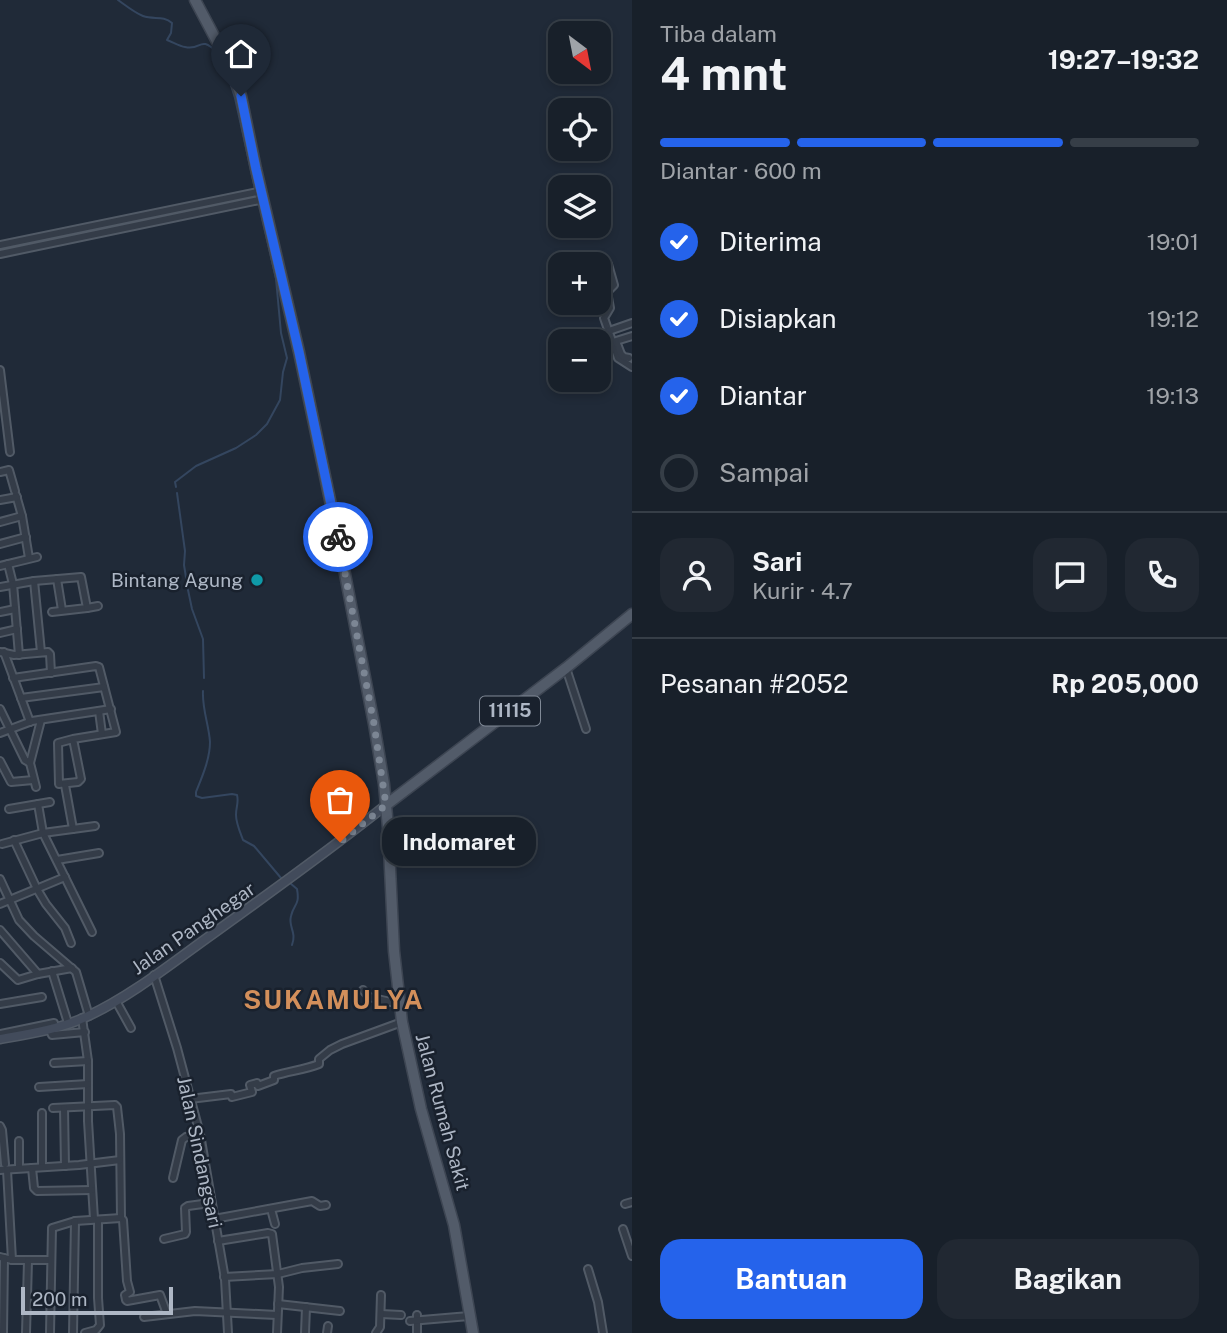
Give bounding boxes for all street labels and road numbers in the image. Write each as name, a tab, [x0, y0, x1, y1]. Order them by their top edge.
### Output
road number: 11115	[480, 696, 540, 726]
street label: Jalan Panghegar	[127, 877, 259, 979]
street label: Jalan Rumah Sakit	[411, 1031, 475, 1193]
street label: Jalan Sindangsari	[173, 1074, 227, 1230]

